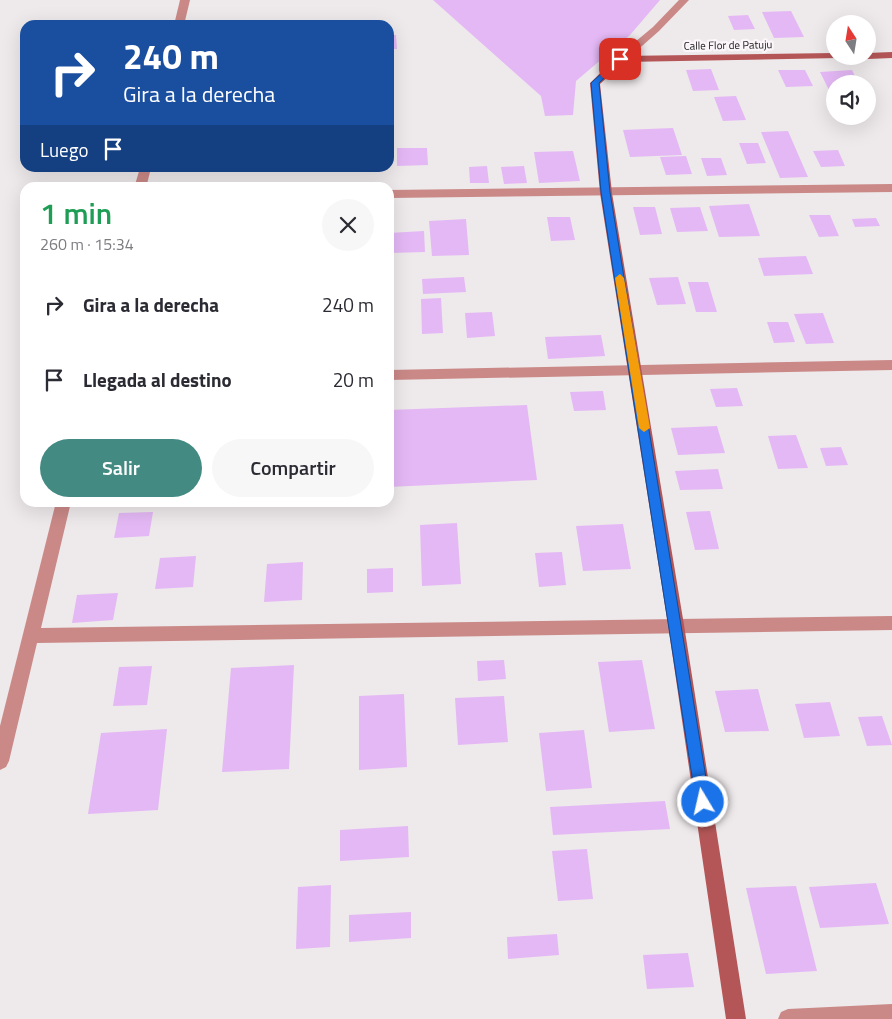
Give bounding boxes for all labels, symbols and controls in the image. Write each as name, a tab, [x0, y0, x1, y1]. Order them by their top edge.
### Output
north arrow	[826, 15, 876, 65]
map controls	[826, 15, 876, 125]
text: 240 m	[123, 29, 219, 83]
street label: Calle Flor de Patuju	[684, 36, 773, 54]
pin	[599, 38, 641, 80]
icon: right	[40, 40, 105, 105]
icon: arrive	[606, 45, 634, 73]
button: sound	[826, 75, 876, 125]
text: Gira a la derecha	[123, 77, 275, 111]
text: Luego	[40, 135, 89, 164]
icon: arrive	[99, 135, 127, 163]
text: 1 min	[40, 190, 112, 236]
button: close	[322, 199, 374, 251]
text: 260 m · 15:34	[40, 232, 134, 256]
text: Gira a la derecha	[83, 290, 219, 319]
text: 240 m	[322, 290, 374, 319]
icon: right	[40, 291, 68, 319]
text: Llegada al destino	[83, 365, 232, 394]
text: 20 m	[333, 365, 374, 394]
icon: arrive	[40, 366, 68, 394]
button: Salir	[40, 439, 202, 497]
button: Compartir	[212, 439, 374, 497]
position arrow	[676, 775, 728, 827]

